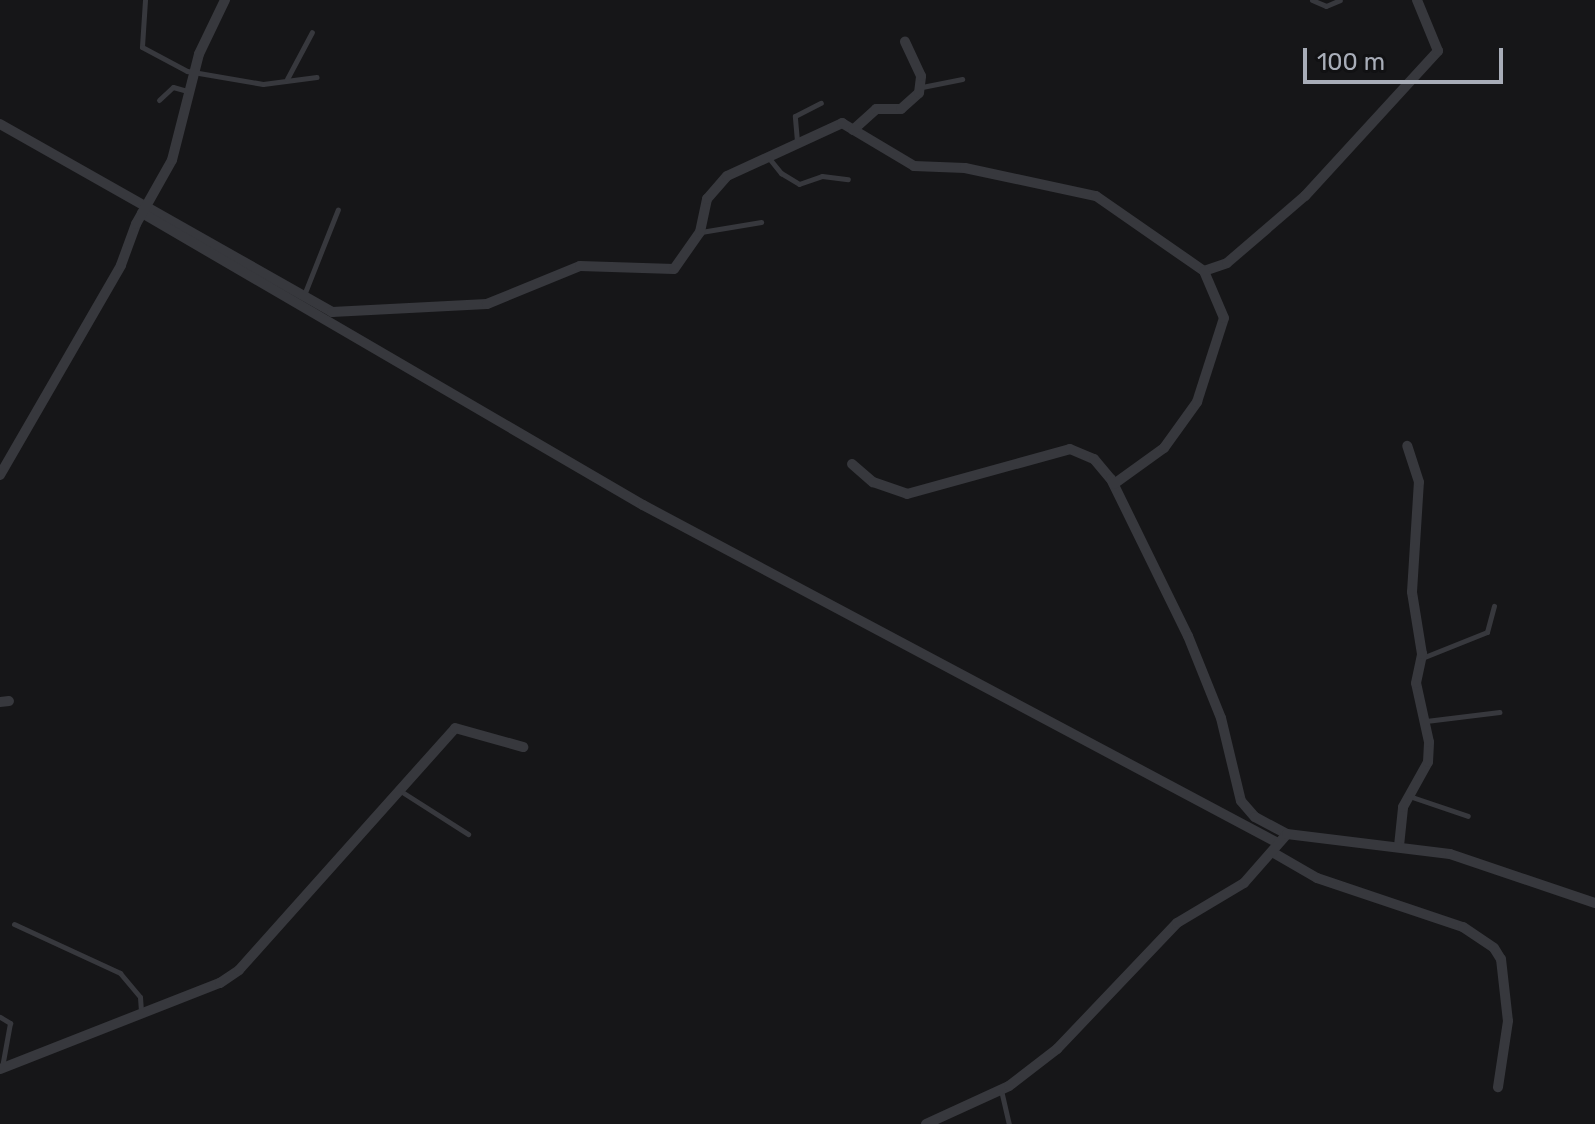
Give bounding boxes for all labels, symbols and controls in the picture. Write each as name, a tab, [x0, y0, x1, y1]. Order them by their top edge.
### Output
scale bar	[1307, 32, 1507, 82]
text: 100 m	[1317, 48, 1385, 76]

